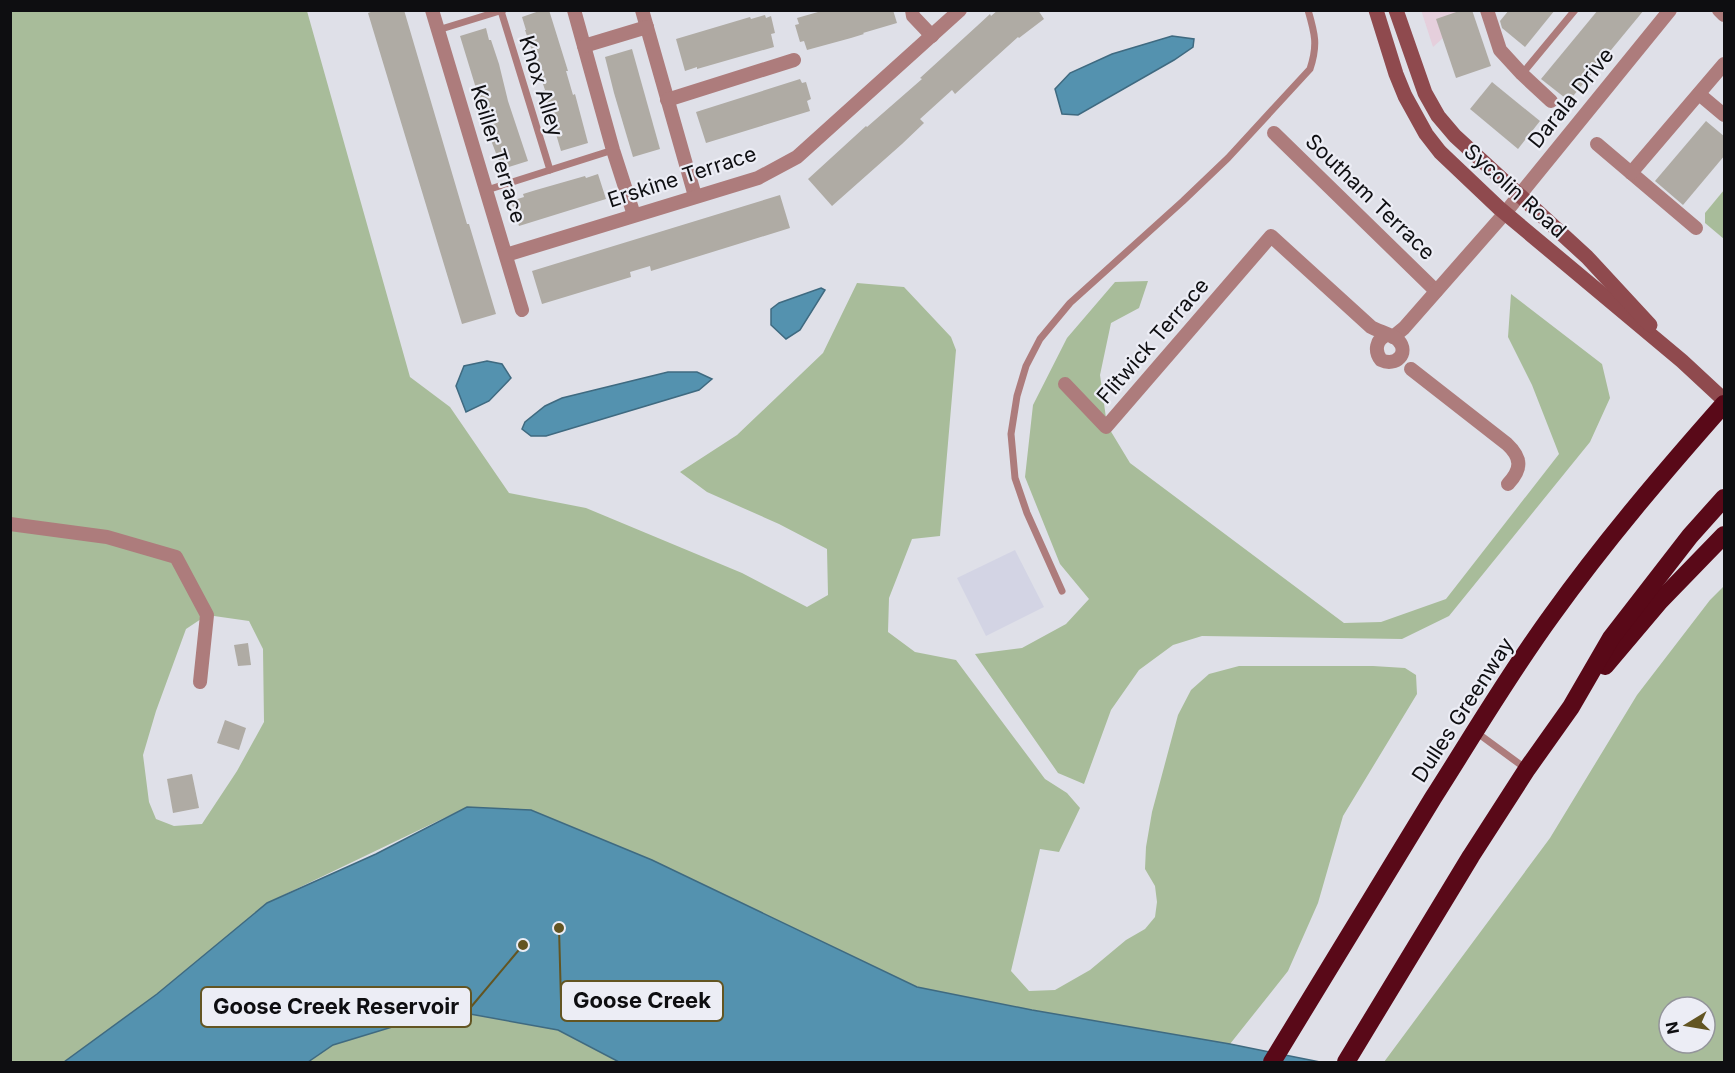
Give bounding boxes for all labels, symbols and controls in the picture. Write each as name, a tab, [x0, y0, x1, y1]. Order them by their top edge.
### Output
street label: Knox Alley	[514, 32, 569, 140]
street label: Darala Drive	[1523, 43, 1619, 153]
street label: Keiller Terrace	[466, 82, 531, 226]
street label: Southam Terrace	[1300, 129, 1440, 265]
street label: Sycolin Road	[1459, 138, 1571, 243]
street label: Erskine Terrace	[604, 141, 759, 212]
street label: Flitwick Terrace	[1091, 273, 1214, 408]
street label: Dulles Greenway	[1406, 632, 1519, 787]
callout: Goose Creek	[561, 981, 723, 1021]
callout: Goose Creek Reservoir	[201, 987, 471, 1027]
text: Goose Creek	[573, 987, 711, 1013]
text: Goose Creek Reservoir	[213, 993, 459, 1019]
north arrow	[1657, 995, 1717, 1055]
text: N	[1661, 1020, 1683, 1036]

